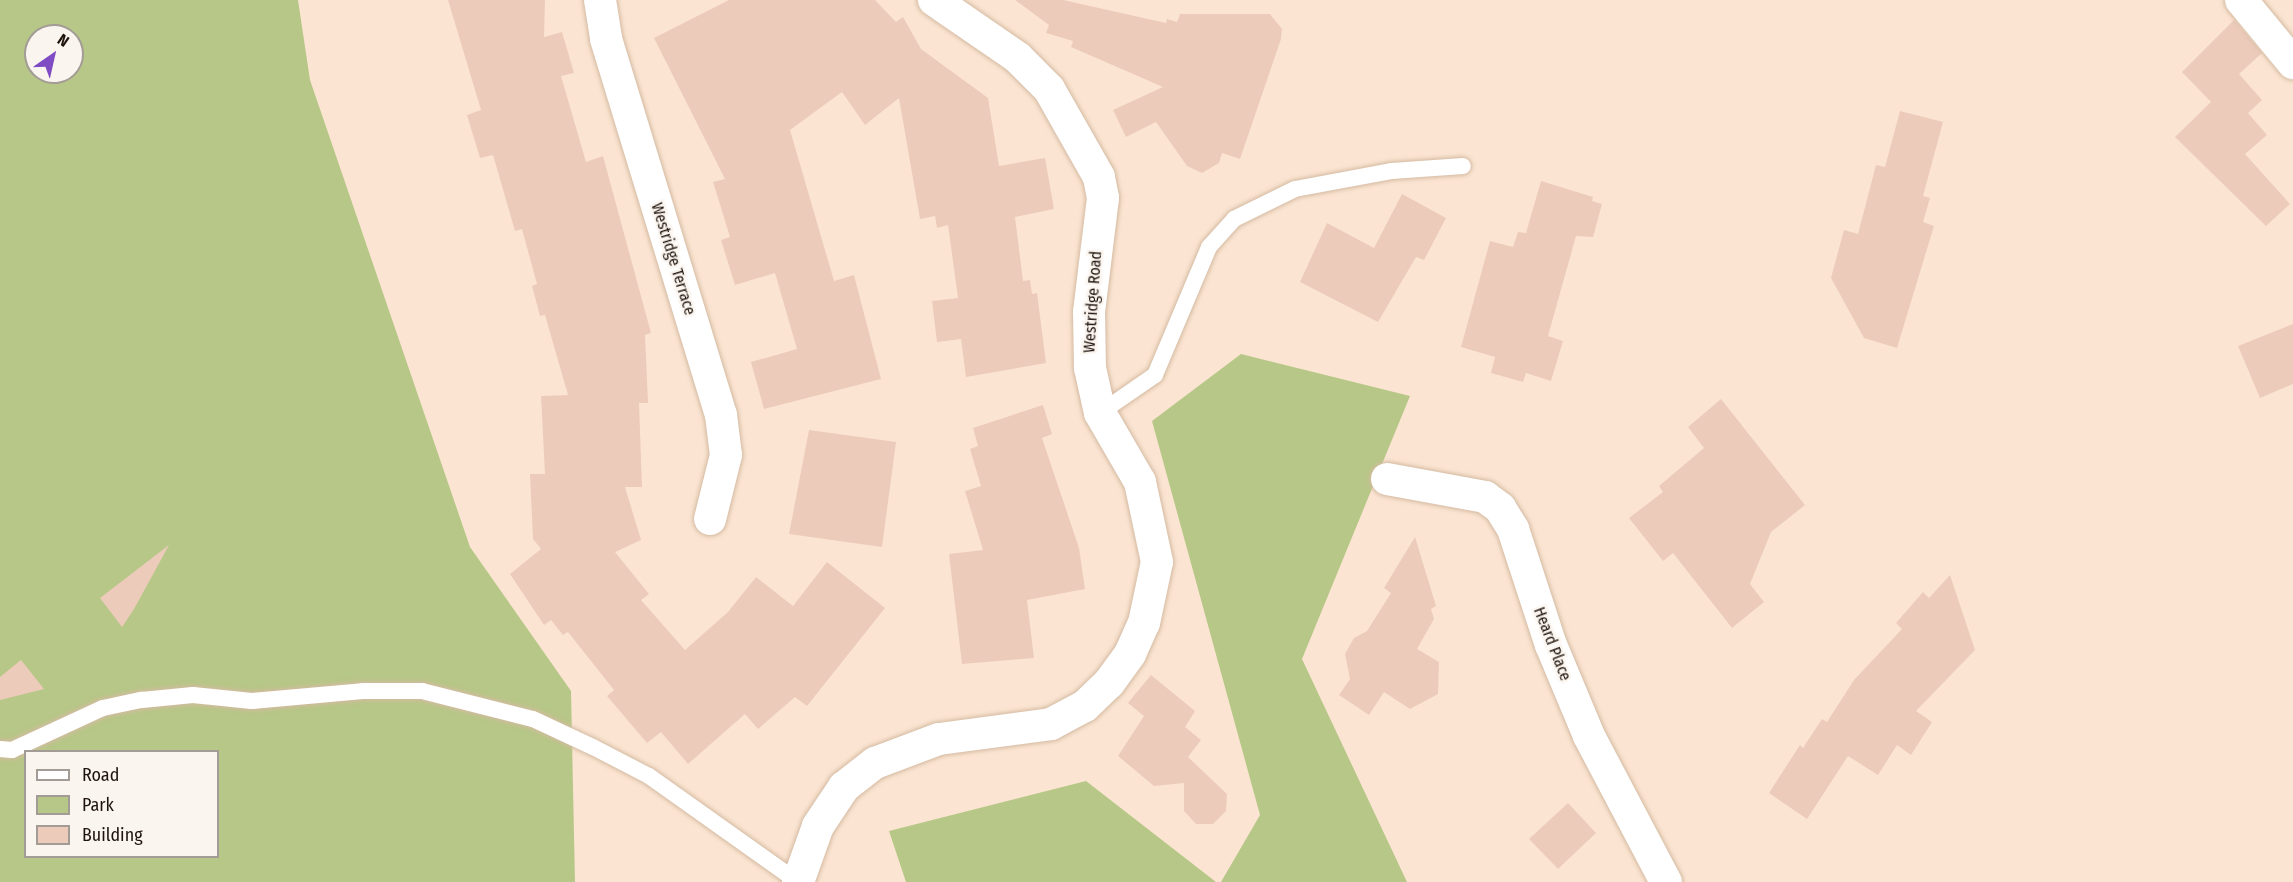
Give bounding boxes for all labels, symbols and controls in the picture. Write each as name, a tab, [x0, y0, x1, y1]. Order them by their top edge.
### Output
north arrow	[24, 24, 84, 84]
text: N	[54, 30, 73, 51]
street label: Westridge Terrace	[647, 201, 699, 317]
street label: Westridge Road	[1080, 250, 1106, 354]
street label: Heard Place	[1529, 604, 1575, 684]
legend	[24, 750, 219, 858]
text: Road	[82, 764, 119, 786]
text: Park	[82, 794, 114, 816]
text: Building	[82, 824, 143, 846]

